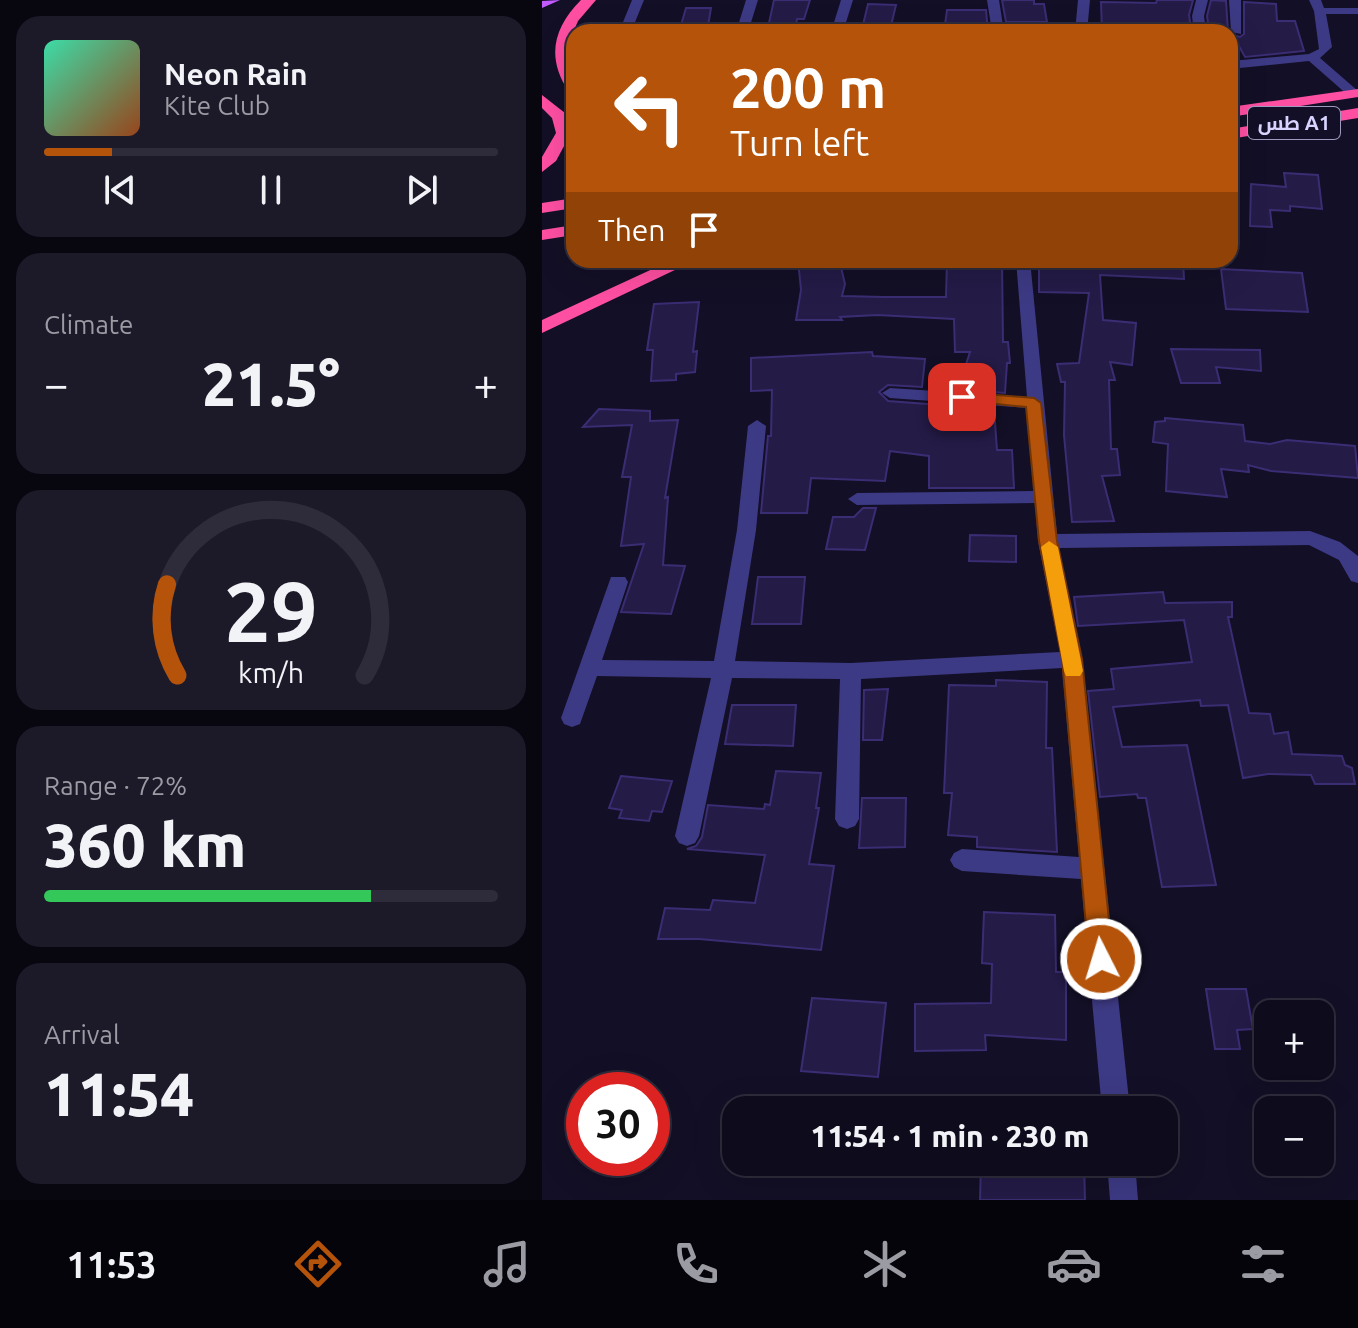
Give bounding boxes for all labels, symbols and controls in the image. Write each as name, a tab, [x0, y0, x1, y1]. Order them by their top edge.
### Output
icon: left	[598, 56, 702, 160]
text: 200 m	[730, 56, 886, 119]
text: Neon Rain	[164, 57, 308, 91]
text: Kite Club	[164, 91, 270, 120]
road number: طس A1	[1248, 107, 1340, 139]
text: Turn left	[730, 122, 869, 163]
icon: previous	[98, 168, 142, 212]
icon: pause	[249, 168, 293, 212]
icon: next	[400, 168, 444, 212]
icon: arrive	[682, 208, 726, 252]
text: Then	[598, 213, 666, 247]
text: Climate	[44, 310, 133, 339]
text: 21.5°	[202, 350, 340, 417]
text: −	[44, 359, 69, 408]
text: +	[473, 359, 498, 408]
pin	[928, 363, 996, 431]
icon: arrive	[940, 375, 984, 419]
text: 29	[224, 564, 318, 658]
text: km/h	[238, 656, 304, 688]
text: Range · 72%	[44, 771, 187, 800]
text: 360 km	[44, 811, 246, 878]
position arrow	[1059, 917, 1143, 1001]
map controls	[1254, 1000, 1334, 1176]
button: +	[1254, 1000, 1334, 1080]
text: Arrival	[44, 1020, 120, 1049]
text: 11:54	[44, 1060, 194, 1127]
speed limit sign: 30	[566, 1072, 670, 1176]
button: −	[1254, 1096, 1334, 1176]
text: 11:54 · 1 min · 230 m	[811, 1119, 1089, 1153]
icon: directions	[290, 1236, 346, 1292]
icon: music	[479, 1236, 535, 1292]
icon: phone	[668, 1236, 724, 1292]
icon: climate	[857, 1236, 913, 1292]
icon: car	[1046, 1236, 1102, 1292]
icon: filters	[1235, 1236, 1291, 1292]
text: 11:53	[67, 1244, 157, 1285]

